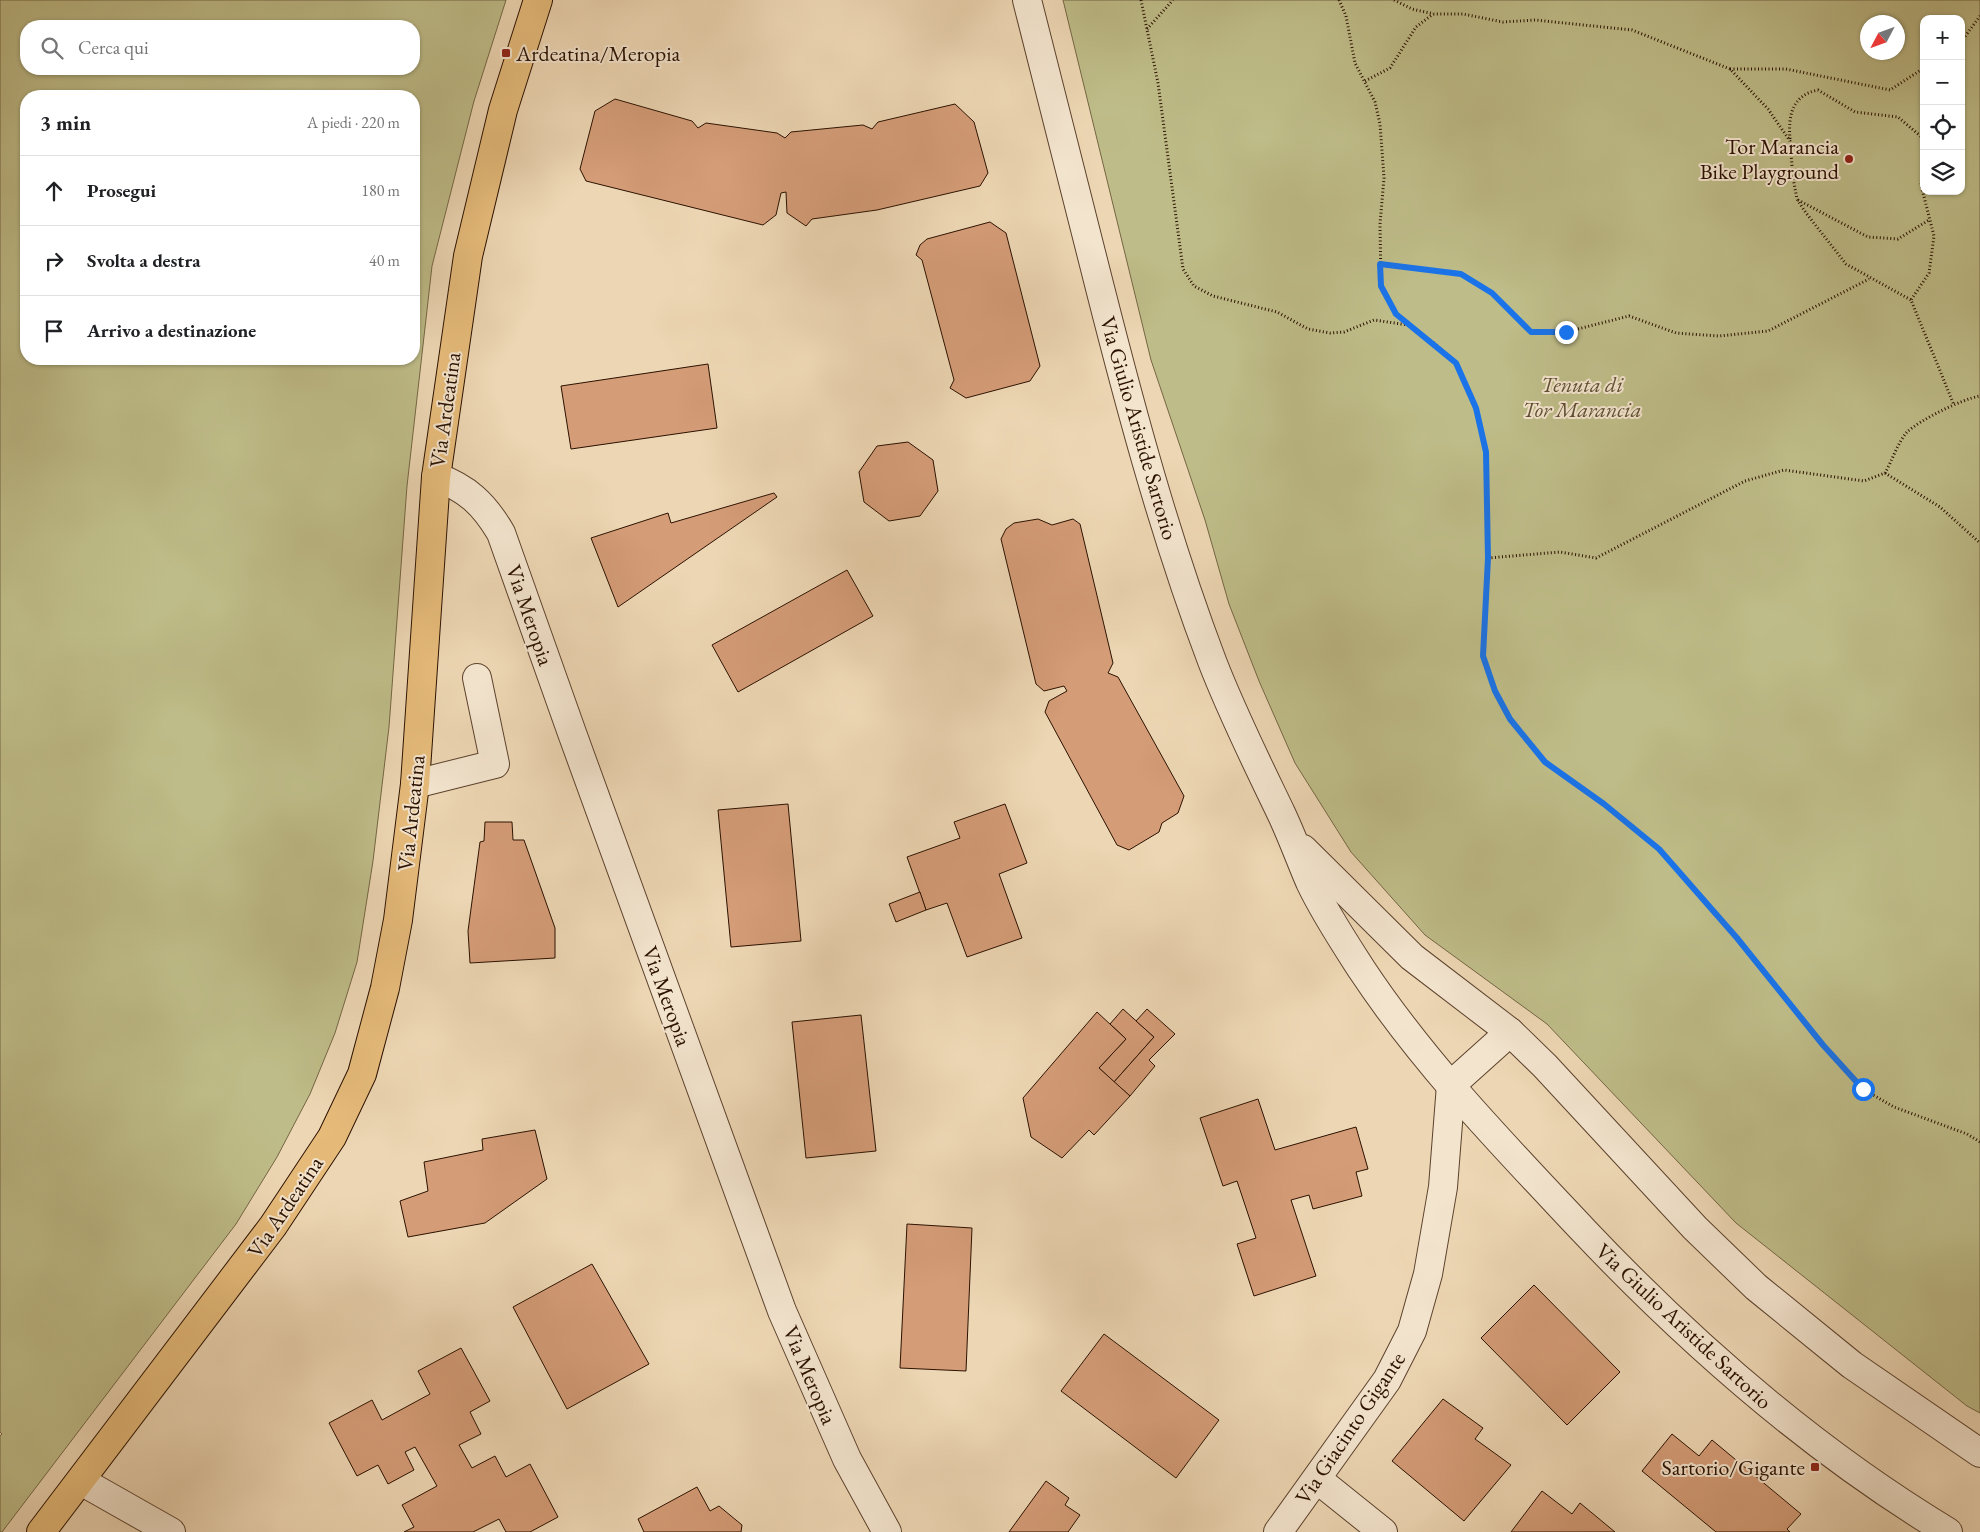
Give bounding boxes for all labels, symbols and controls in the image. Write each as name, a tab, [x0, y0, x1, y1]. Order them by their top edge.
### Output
north arrow	[1860, 15, 1905, 60]
map controls	[1920, 15, 1965, 195]
button: +	[1920, 15, 1965, 60]
search box	[20, 20, 420, 75]
icon: search	[38, 34, 66, 62]
text: Cerca qui	[78, 35, 149, 60]
place label: Ardeatina/Meropia	[515, 39, 681, 68]
marker: Ardeatina/Meropia	[500, 47, 512, 59]
button: −	[1920, 60, 1965, 105]
button: locate	[1920, 105, 1965, 150]
text: 3 min	[40, 109, 91, 136]
text: A piedi · 220 m	[307, 112, 400, 133]
place label: Tor Marancia Bike Playground	[1700, 132, 1840, 186]
button: layers	[1920, 150, 1965, 195]
marker: Tor Marancia Bike Playground	[1843, 153, 1855, 165]
icon: ahead	[40, 177, 68, 205]
text: Prosegui	[87, 178, 156, 203]
text: 180 m	[361, 180, 400, 201]
icon: right	[40, 247, 68, 275]
text: Svolta a destra	[87, 248, 201, 273]
text: 40 m	[369, 250, 400, 271]
street label: Via Giulio Aristide Sartorio	[1093, 313, 1185, 543]
icon: arrive	[40, 317, 68, 345]
text: Arrivo a destinazione	[87, 318, 256, 343]
route end	[1555, 321, 1578, 344]
street label: Via Ardeatina	[423, 350, 468, 470]
park label: Tenuta di Tor Marancia	[1523, 370, 1641, 424]
street label: Via Meropia	[499, 561, 561, 669]
street label: Via Ardeatina	[390, 753, 432, 873]
street label: Via Meropia	[635, 942, 699, 1050]
route start	[1852, 1078, 1875, 1101]
street label: Via Ardeatina	[240, 1150, 330, 1263]
street label: Via Giulio Aristide Sartorio	[1590, 1237, 1778, 1416]
street label: Via Meropia	[776, 1321, 844, 1429]
street label: Via Giacinto Gigante	[1288, 1346, 1412, 1510]
place label: Sartorio/Gigante	[1662, 1453, 1805, 1482]
marker: Sartorio/Gigante	[1809, 1461, 1821, 1473]

